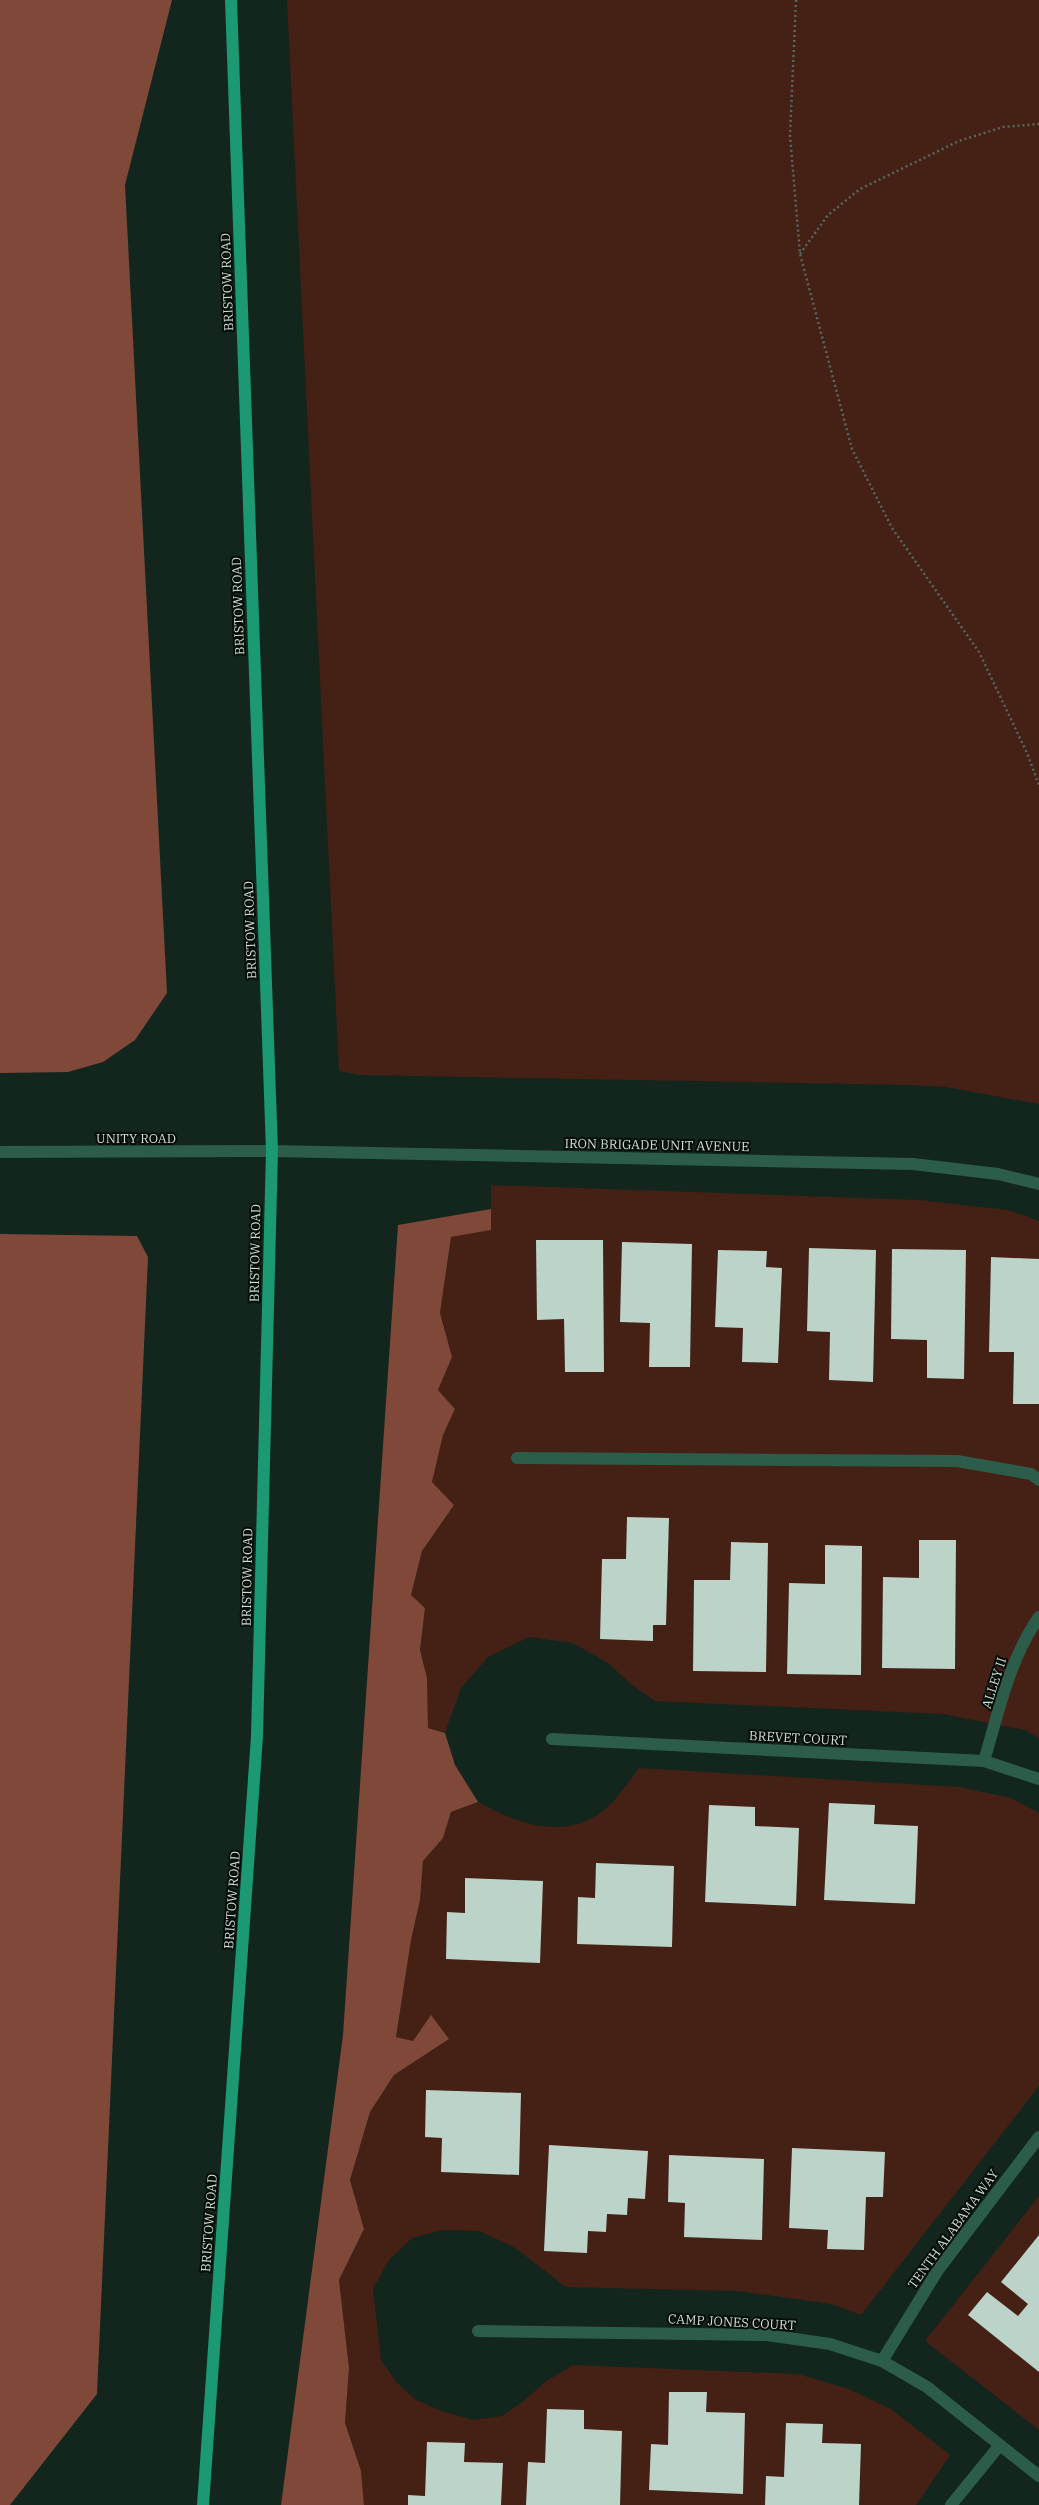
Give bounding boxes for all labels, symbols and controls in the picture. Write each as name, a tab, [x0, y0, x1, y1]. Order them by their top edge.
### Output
street label: BRISTOW ROAD	[217, 233, 237, 331]
street label: BRISTOW ROAD	[228, 557, 248, 655]
street label: BRISTOW ROAD	[240, 881, 260, 979]
street label: UNITY ROAD	[96, 1130, 176, 1147]
street label: IRON BRIGADE UNIT AVENUE	[564, 1135, 750, 1155]
street label: BRISTOW ROAD	[246, 1204, 264, 1302]
street label: BRISTOW ROAD	[238, 1528, 256, 1626]
street label: ALLEY II	[978, 1655, 1010, 1711]
street label: BREVET COURT	[749, 1727, 848, 1749]
street label: BRISTOW ROAD	[220, 1850, 244, 1950]
street label: TENTH ALABAMA WAY	[904, 2166, 1002, 2292]
street label: BRISTOW ROAD	[197, 2173, 221, 2273]
street label: CAMP JONES COURT	[668, 2310, 797, 2334]

